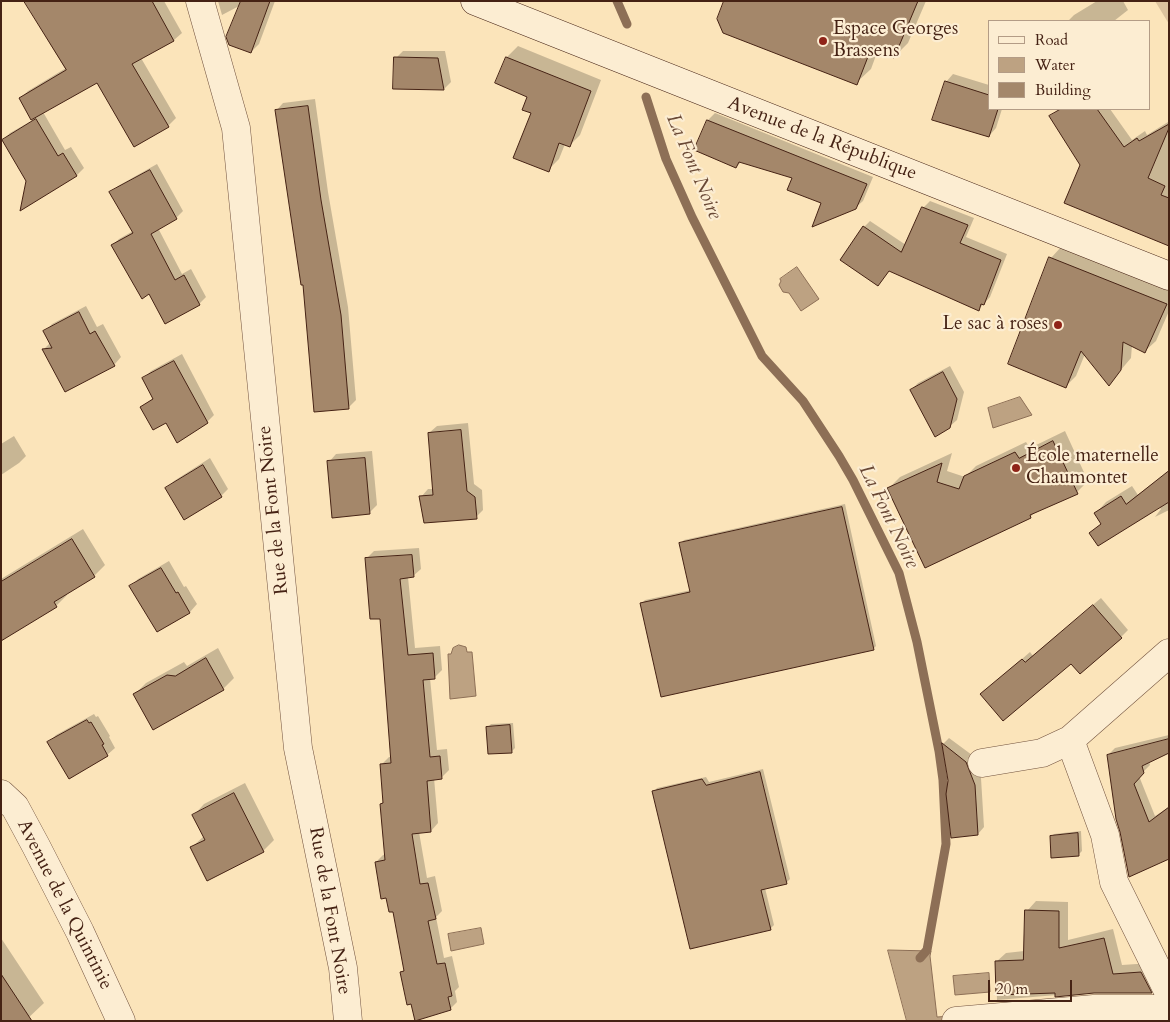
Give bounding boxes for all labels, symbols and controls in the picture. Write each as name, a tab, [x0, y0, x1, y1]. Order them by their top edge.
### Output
place label: Espace Georges Brassens	[833, 19, 958, 63]
legend	[988, 20, 1150, 110]
text: Road	[1035, 30, 1068, 50]
marker: Espace Georges Brassens	[817, 35, 829, 47]
text: Water	[1035, 55, 1075, 75]
text: Building	[1035, 80, 1091, 100]
street label: Avenue de la République	[724, 92, 920, 186]
water label: La Font Noire	[660, 111, 726, 223]
place label: Le sac à roses	[943, 314, 1048, 336]
marker: Le sac à roses	[1052, 319, 1064, 331]
street label: Rue de la Font Noire	[254, 424, 294, 596]
place label: École maternelle Chaumontet	[1026, 446, 1159, 490]
water label: La Font Noire	[853, 461, 923, 573]
marker: École maternelle Chaumontet	[1010, 462, 1022, 474]
street label: Avenue de la Quintinie	[11, 816, 117, 994]
street label: Rue de la Font Noire	[303, 825, 355, 997]
scale bar	[990, 970, 1074, 1002]
text: 20 m	[996, 979, 1028, 999]

